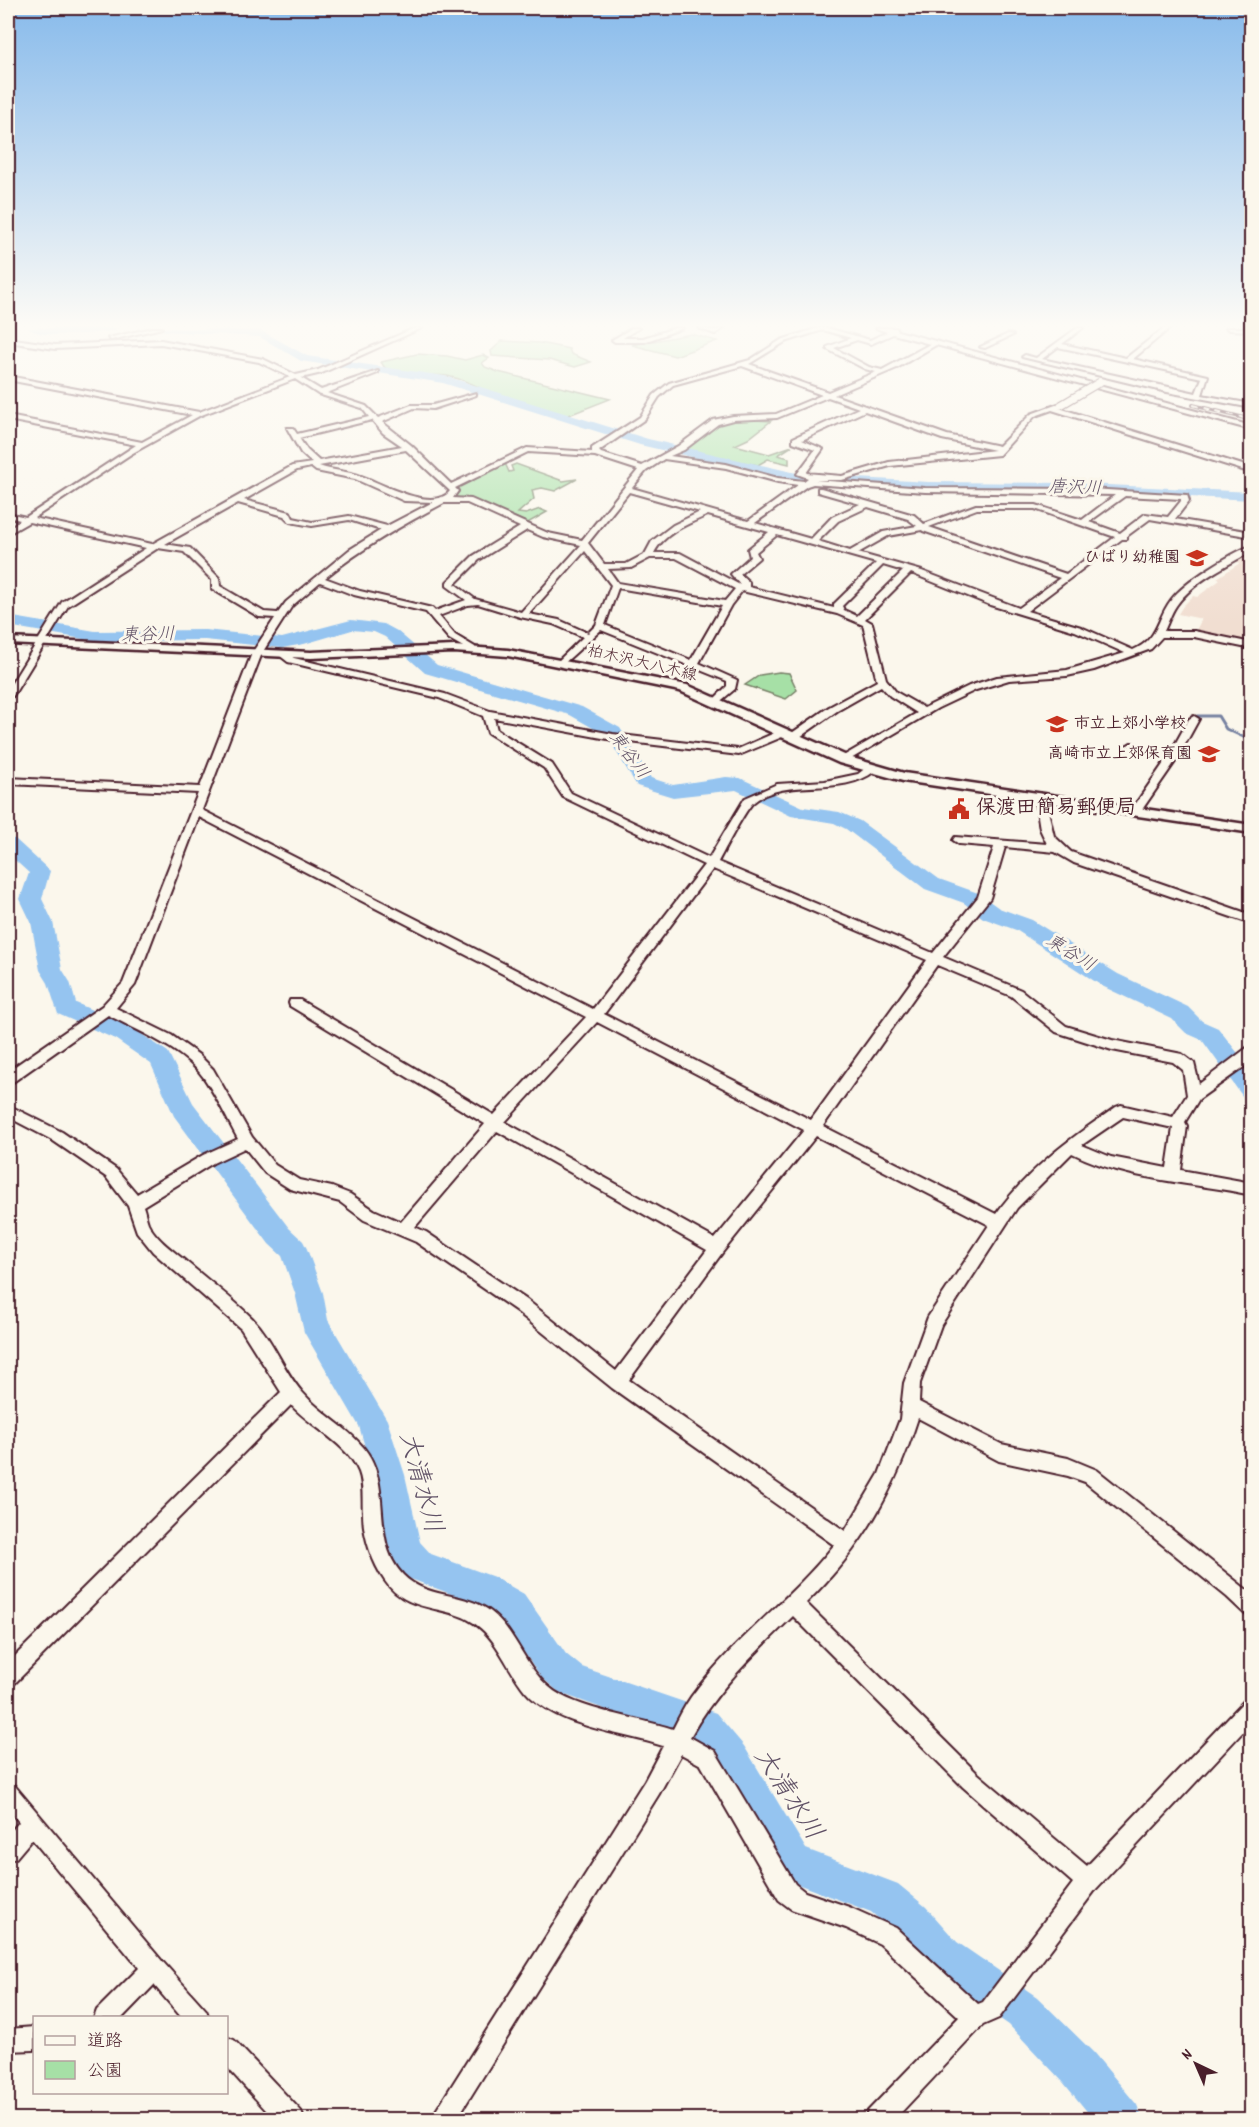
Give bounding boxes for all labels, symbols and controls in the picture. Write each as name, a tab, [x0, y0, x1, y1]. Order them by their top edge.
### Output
water label: 唐沢川	[1048, 476, 1102, 502]
school or university icon: ひばり幼稚園	[1185, 546, 1209, 570]
place label: ひばり幼稚園	[1084, 547, 1180, 570]
water label: 東谷川	[121, 623, 175, 649]
street label: 柏木沢大八木線	[585, 640, 699, 688]
school or university icon: 市立上郊小学校	[1045, 712, 1069, 736]
place label: 市立上郊小学校	[1074, 713, 1186, 736]
water label: 東谷川	[602, 727, 654, 785]
school or university icon: 高崎市立上郊保育園	[1197, 742, 1221, 766]
place label: 高崎市立上郊保育園	[1048, 743, 1192, 766]
place label: 保渡田簡易郵便局	[976, 795, 1136, 823]
public building icon: 保渡田簡易郵便局	[947, 797, 971, 821]
water label: 東谷川	[1040, 929, 1100, 979]
water label: 大清水川	[388, 1428, 450, 1538]
water label: 大清水川	[743, 1741, 831, 1849]
legend	[33, 2016, 228, 2094]
text: 道路	[87, 2030, 123, 2055]
north arrow	[1166, 2034, 1226, 2094]
text: N	[1176, 2044, 1198, 2066]
text: 公園	[87, 2060, 123, 2085]

